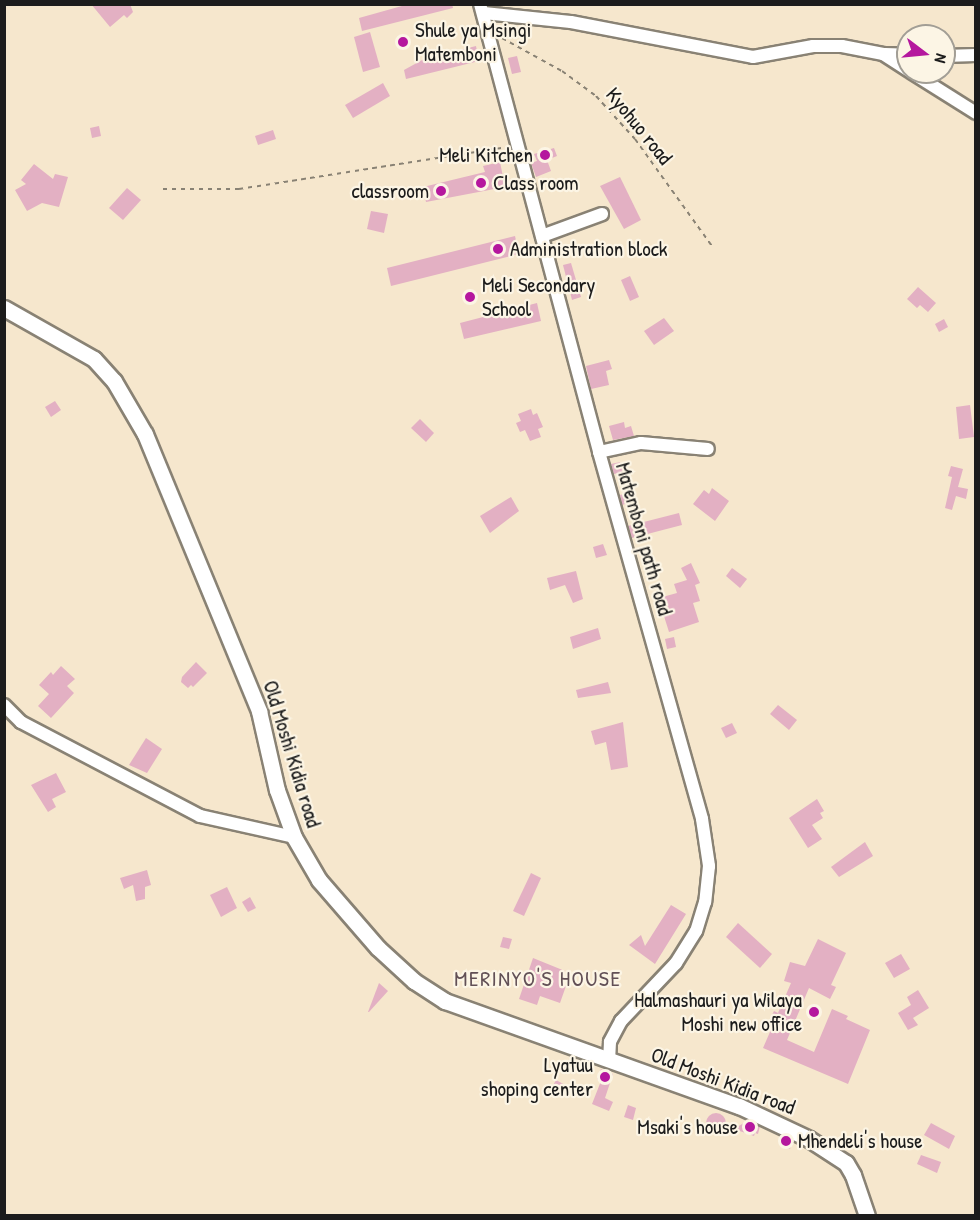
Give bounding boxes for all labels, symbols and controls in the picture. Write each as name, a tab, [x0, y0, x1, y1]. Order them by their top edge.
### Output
place label: Shule ya Msingi Matemboni	[415, 17, 531, 67]
north arrow	[896, 24, 956, 84]
marker: Shule ya Msingi Matemboni	[396, 35, 410, 49]
text: N	[930, 51, 953, 66]
street label: Kyohuo road	[600, 82, 678, 170]
place label: Meli Kitchen	[439, 142, 533, 168]
marker: Meli Kitchen	[538, 148, 552, 162]
place label: Class room	[493, 170, 579, 196]
marker: Class room	[474, 176, 488, 190]
place label: classroom	[352, 178, 429, 204]
marker: classroom	[434, 184, 448, 198]
place label: Administration block	[510, 236, 668, 262]
marker: Administration block	[491, 242, 505, 256]
place label: Meli Secondary School	[482, 272, 595, 322]
marker: Meli Secondary School	[463, 290, 477, 304]
street label: Matemboni path road	[610, 460, 678, 618]
street label: Old Moshi Kidia road	[258, 677, 326, 831]
district label: MERINYO'S HOUSE	[454, 966, 622, 992]
place label: Halmashauri ya Wilaya Moshi new office	[634, 987, 802, 1037]
marker: Halmashauri ya Wilaya Moshi new office	[807, 1005, 821, 1019]
street label: Old Moshi Kidia road	[647, 1042, 799, 1120]
place label: Lyatuu shoping center	[481, 1052, 593, 1102]
marker: Lyatuu shoping center	[598, 1070, 612, 1084]
place label: Msaki's house	[637, 1114, 738, 1140]
marker: Msaki's house	[743, 1120, 757, 1134]
place label: Mhendeli's house	[798, 1128, 922, 1154]
marker: Mhendeli's house	[779, 1134, 793, 1148]

